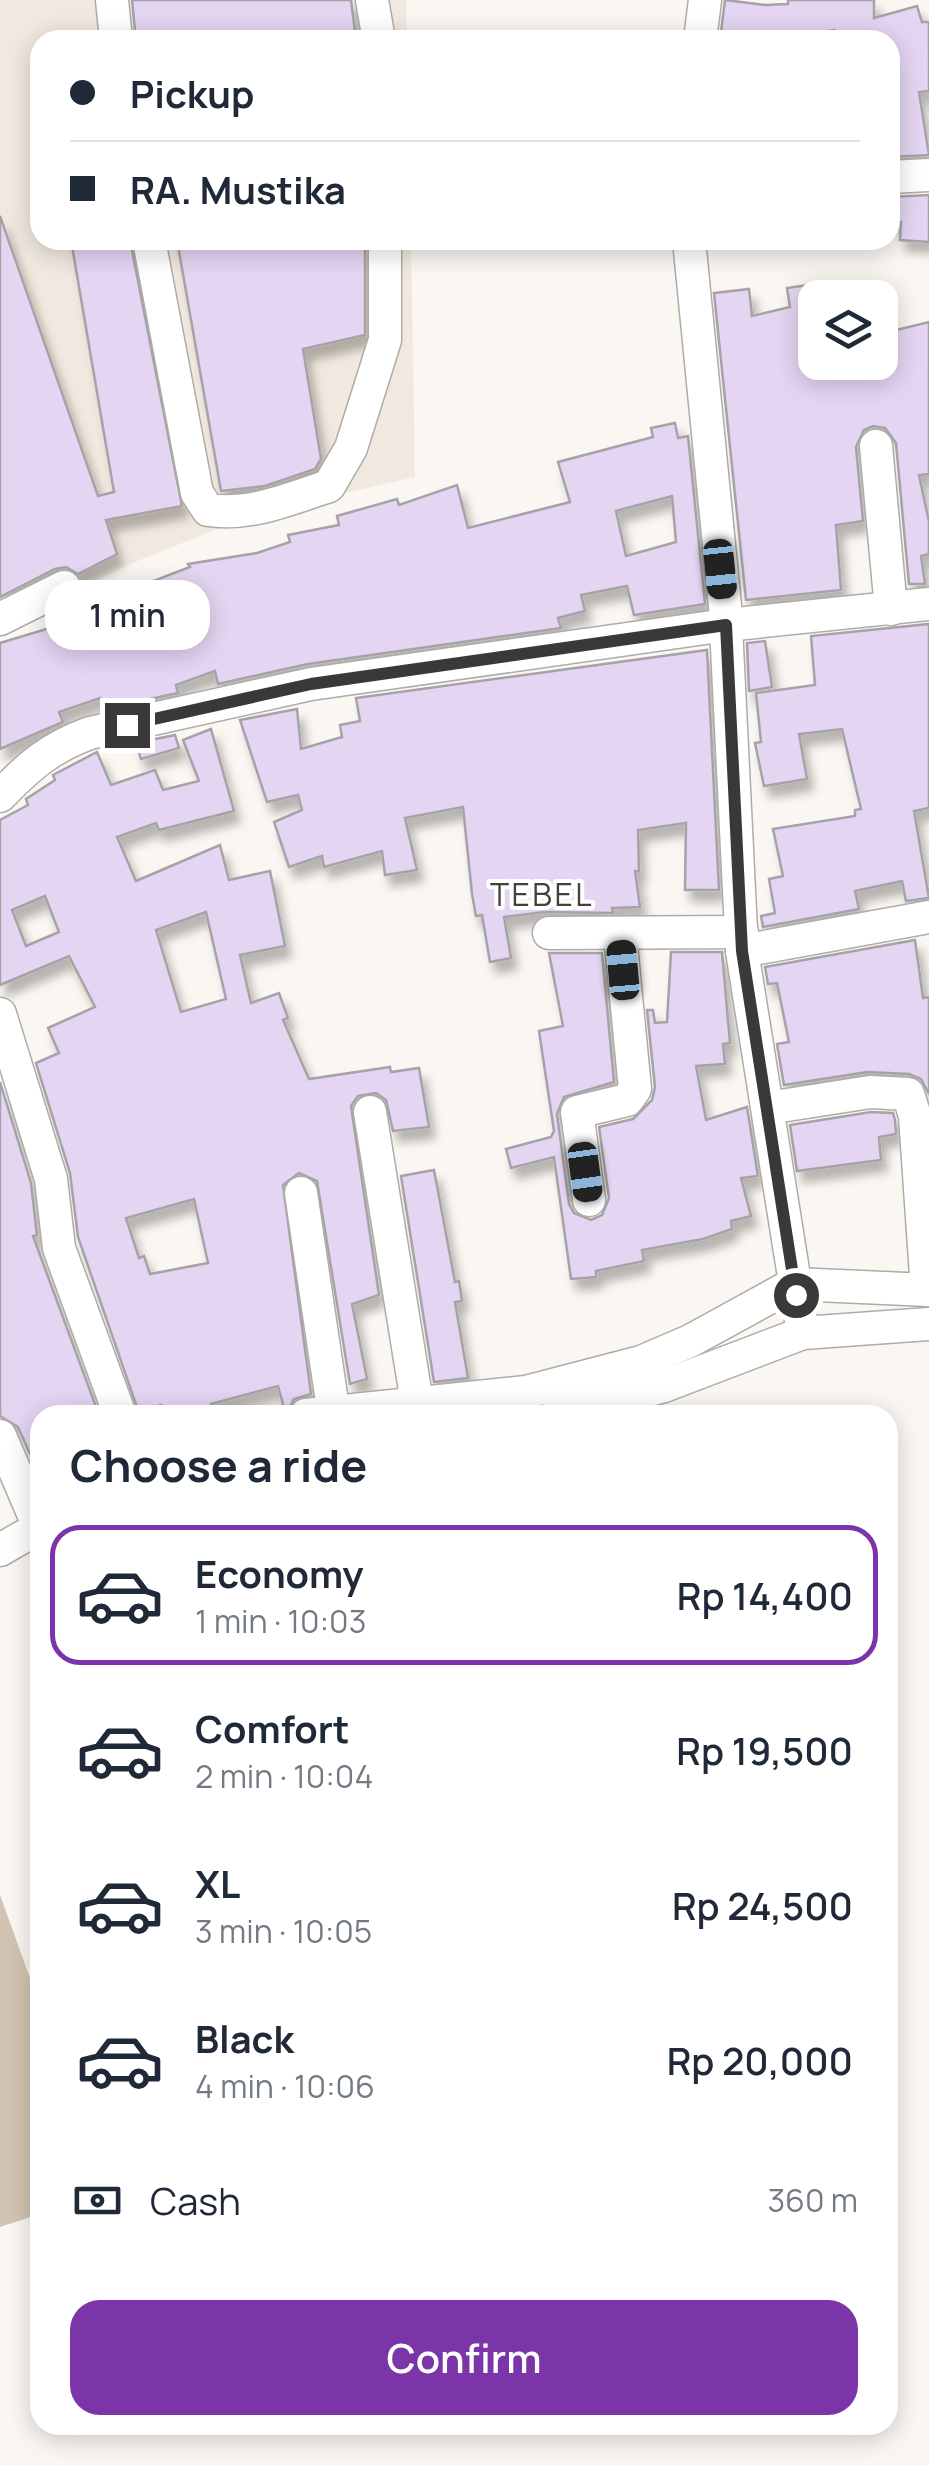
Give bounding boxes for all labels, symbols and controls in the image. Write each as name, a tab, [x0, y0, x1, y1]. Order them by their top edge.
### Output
text: Pickup	[130, 67, 254, 119]
text: RA. Mustika	[130, 163, 346, 215]
map controls	[798, 280, 898, 380]
button: layers	[798, 280, 898, 380]
car	[702, 538, 738, 600]
callout: 1 min	[44, 580, 210, 650]
text: 1 min	[89, 593, 166, 637]
route end	[105, 703, 150, 748]
district label: TEBEL	[490, 872, 594, 916]
car	[605, 939, 641, 1001]
car	[566, 1140, 604, 1204]
route start	[774, 1273, 819, 1318]
text: Choose a ride	[70, 1434, 367, 1496]
text: Economy	[195, 1547, 364, 1599]
icon: car	[75, 1550, 165, 1640]
text: Rp 14,400	[677, 1569, 853, 1621]
text: 1 min · 10:03	[195, 1599, 366, 1643]
text: Comfort	[195, 1702, 349, 1754]
icon: car	[75, 1705, 165, 1795]
text: Rp 19,500	[676, 1724, 853, 1776]
text: 2 min · 10:04	[195, 1754, 373, 1798]
text: XL	[195, 1857, 240, 1909]
icon: car	[75, 1860, 165, 1950]
text: Rp 24,500	[672, 1879, 853, 1931]
text: 3 min · 10:05	[195, 1909, 372, 1953]
text: Black	[195, 2012, 294, 2064]
icon: car	[75, 2015, 165, 2105]
text: Rp 20,000	[667, 2034, 853, 2086]
text: 4 min · 10:06	[195, 2064, 375, 2108]
icon: cash	[70, 2173, 125, 2228]
text: Cash	[150, 2174, 241, 2226]
text: 360 m	[767, 2178, 858, 2222]
button: Confirm	[70, 2300, 858, 2415]

